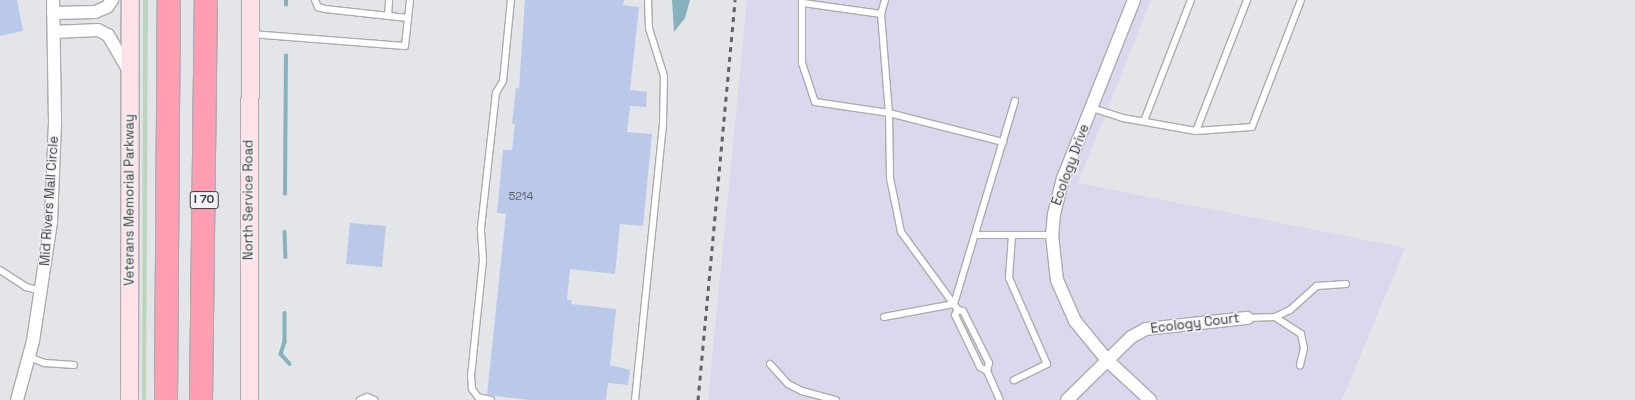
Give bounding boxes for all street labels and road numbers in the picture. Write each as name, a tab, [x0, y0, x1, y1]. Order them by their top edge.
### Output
street label: Veterans Memorial Parkway	[122, 114, 138, 286]
street label: Ecology Drive	[1049, 122, 1093, 208]
street label: Mid Rivers Mall Circle	[38, 136, 62, 266]
street label: North Service Road	[241, 140, 257, 260]
road number: I 70	[189, 190, 219, 210]
street label: Ecology Court	[1150, 311, 1240, 337]

